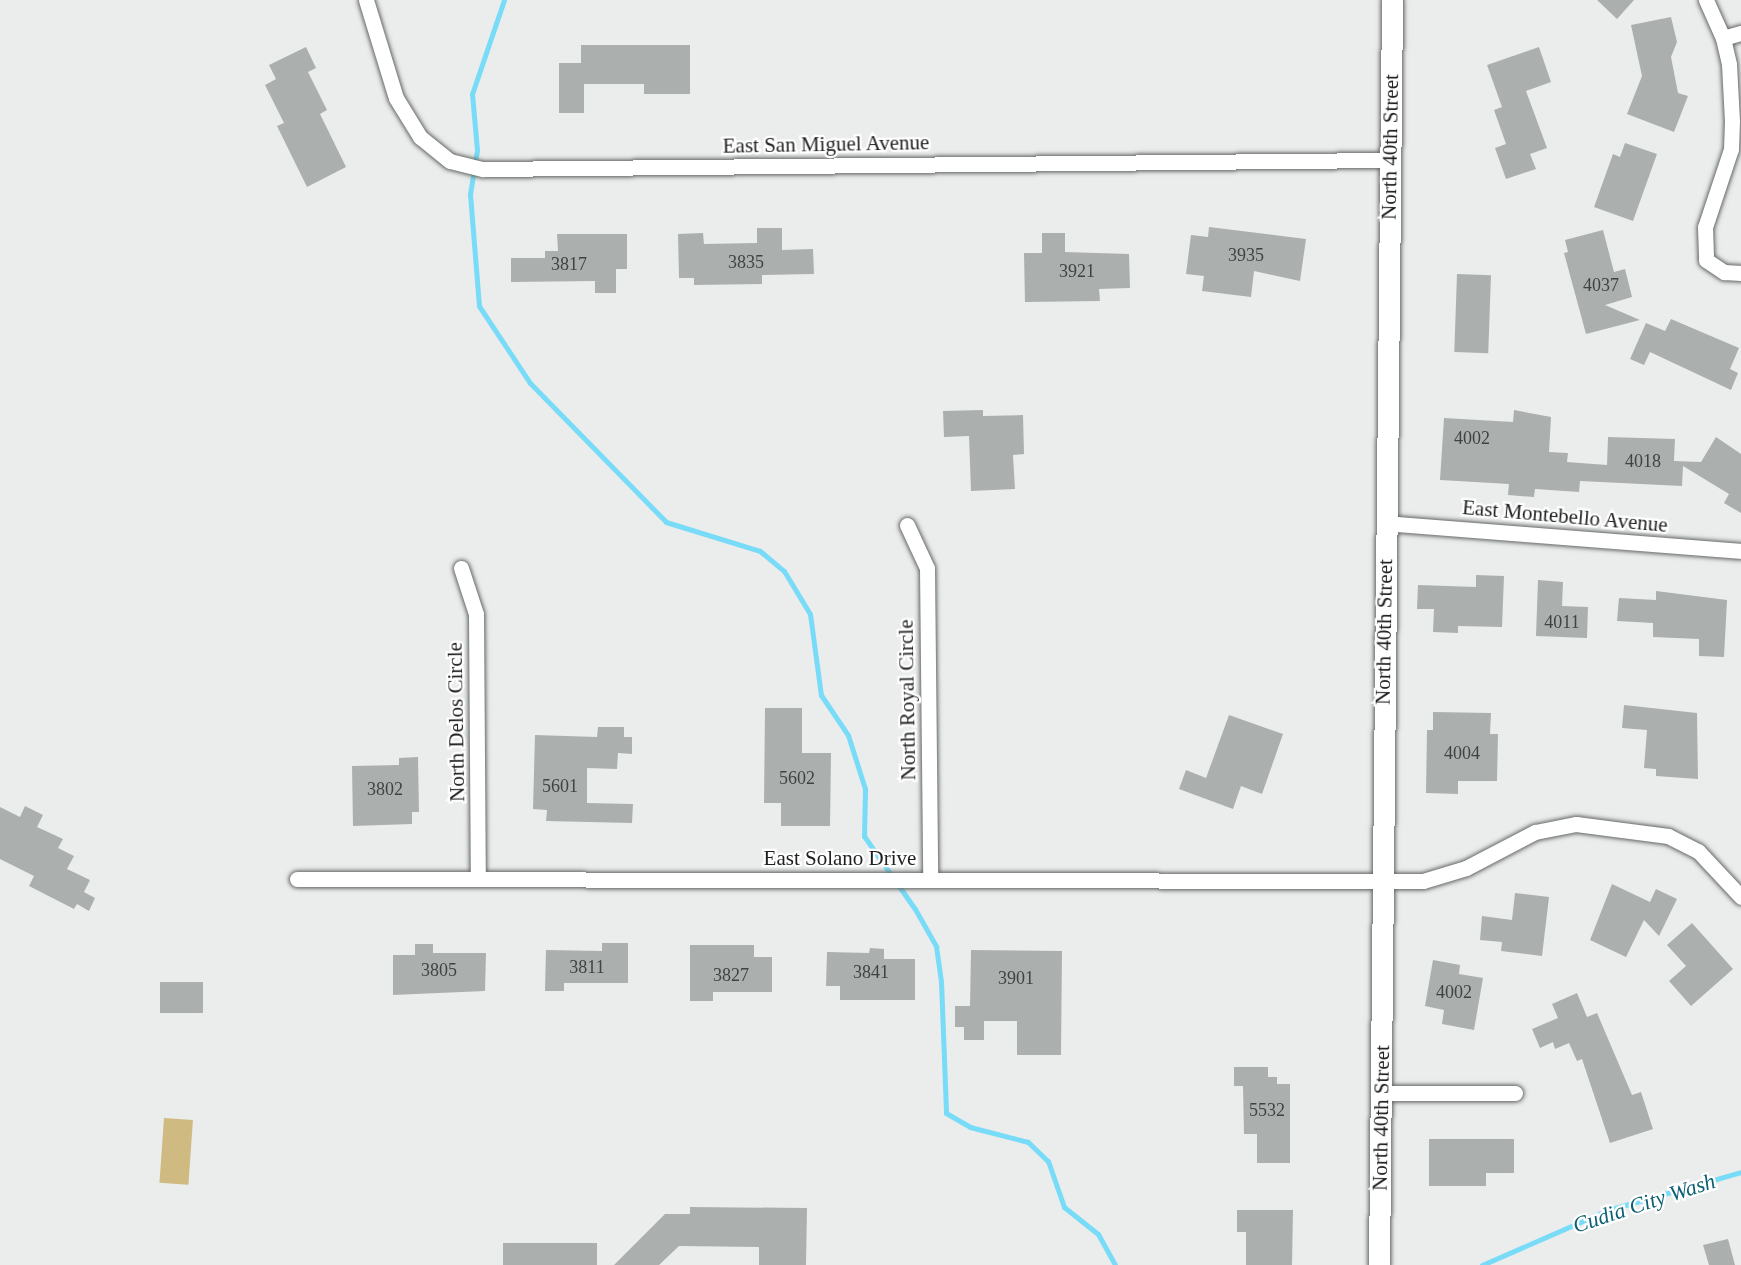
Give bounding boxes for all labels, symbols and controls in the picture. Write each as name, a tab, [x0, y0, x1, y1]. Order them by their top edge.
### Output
street label: North 40th Street	[1376, 74, 1404, 220]
street label: East San Miguel Avenue	[722, 130, 930, 158]
house number: 3935	[1228, 244, 1264, 266]
house number: 3835	[728, 251, 764, 273]
house number: 3817	[551, 253, 587, 275]
house number: 3921	[1059, 260, 1095, 282]
house number: 4037	[1583, 274, 1619, 296]
house number: 4002	[1454, 427, 1490, 449]
house number: 4018	[1625, 450, 1661, 472]
street label: East Montebello Avenue	[1461, 494, 1669, 538]
street label: North 40th Street	[1370, 559, 1398, 705]
house number: 4011	[1544, 611, 1580, 633]
street label: North Royal Circle	[893, 619, 921, 781]
street label: North Delos Circle	[442, 642, 470, 802]
house number: 4004	[1444, 742, 1480, 764]
house number: 5602	[779, 767, 815, 789]
house number: 5601	[542, 775, 578, 797]
house number: 3802	[367, 778, 403, 800]
street label: East Solano Drive	[764, 845, 916, 871]
house number: 3811	[569, 956, 605, 978]
house number: 3805	[421, 959, 457, 981]
house number: 3841	[853, 961, 889, 983]
house number: 3827	[713, 964, 749, 986]
house number: 3901	[998, 967, 1034, 989]
house number: 4002	[1436, 981, 1472, 1003]
street label: North 40th Street	[1367, 1045, 1395, 1191]
house number: 5532	[1249, 1099, 1285, 1121]
water label: Cudia City Wash	[1569, 1168, 1719, 1238]

